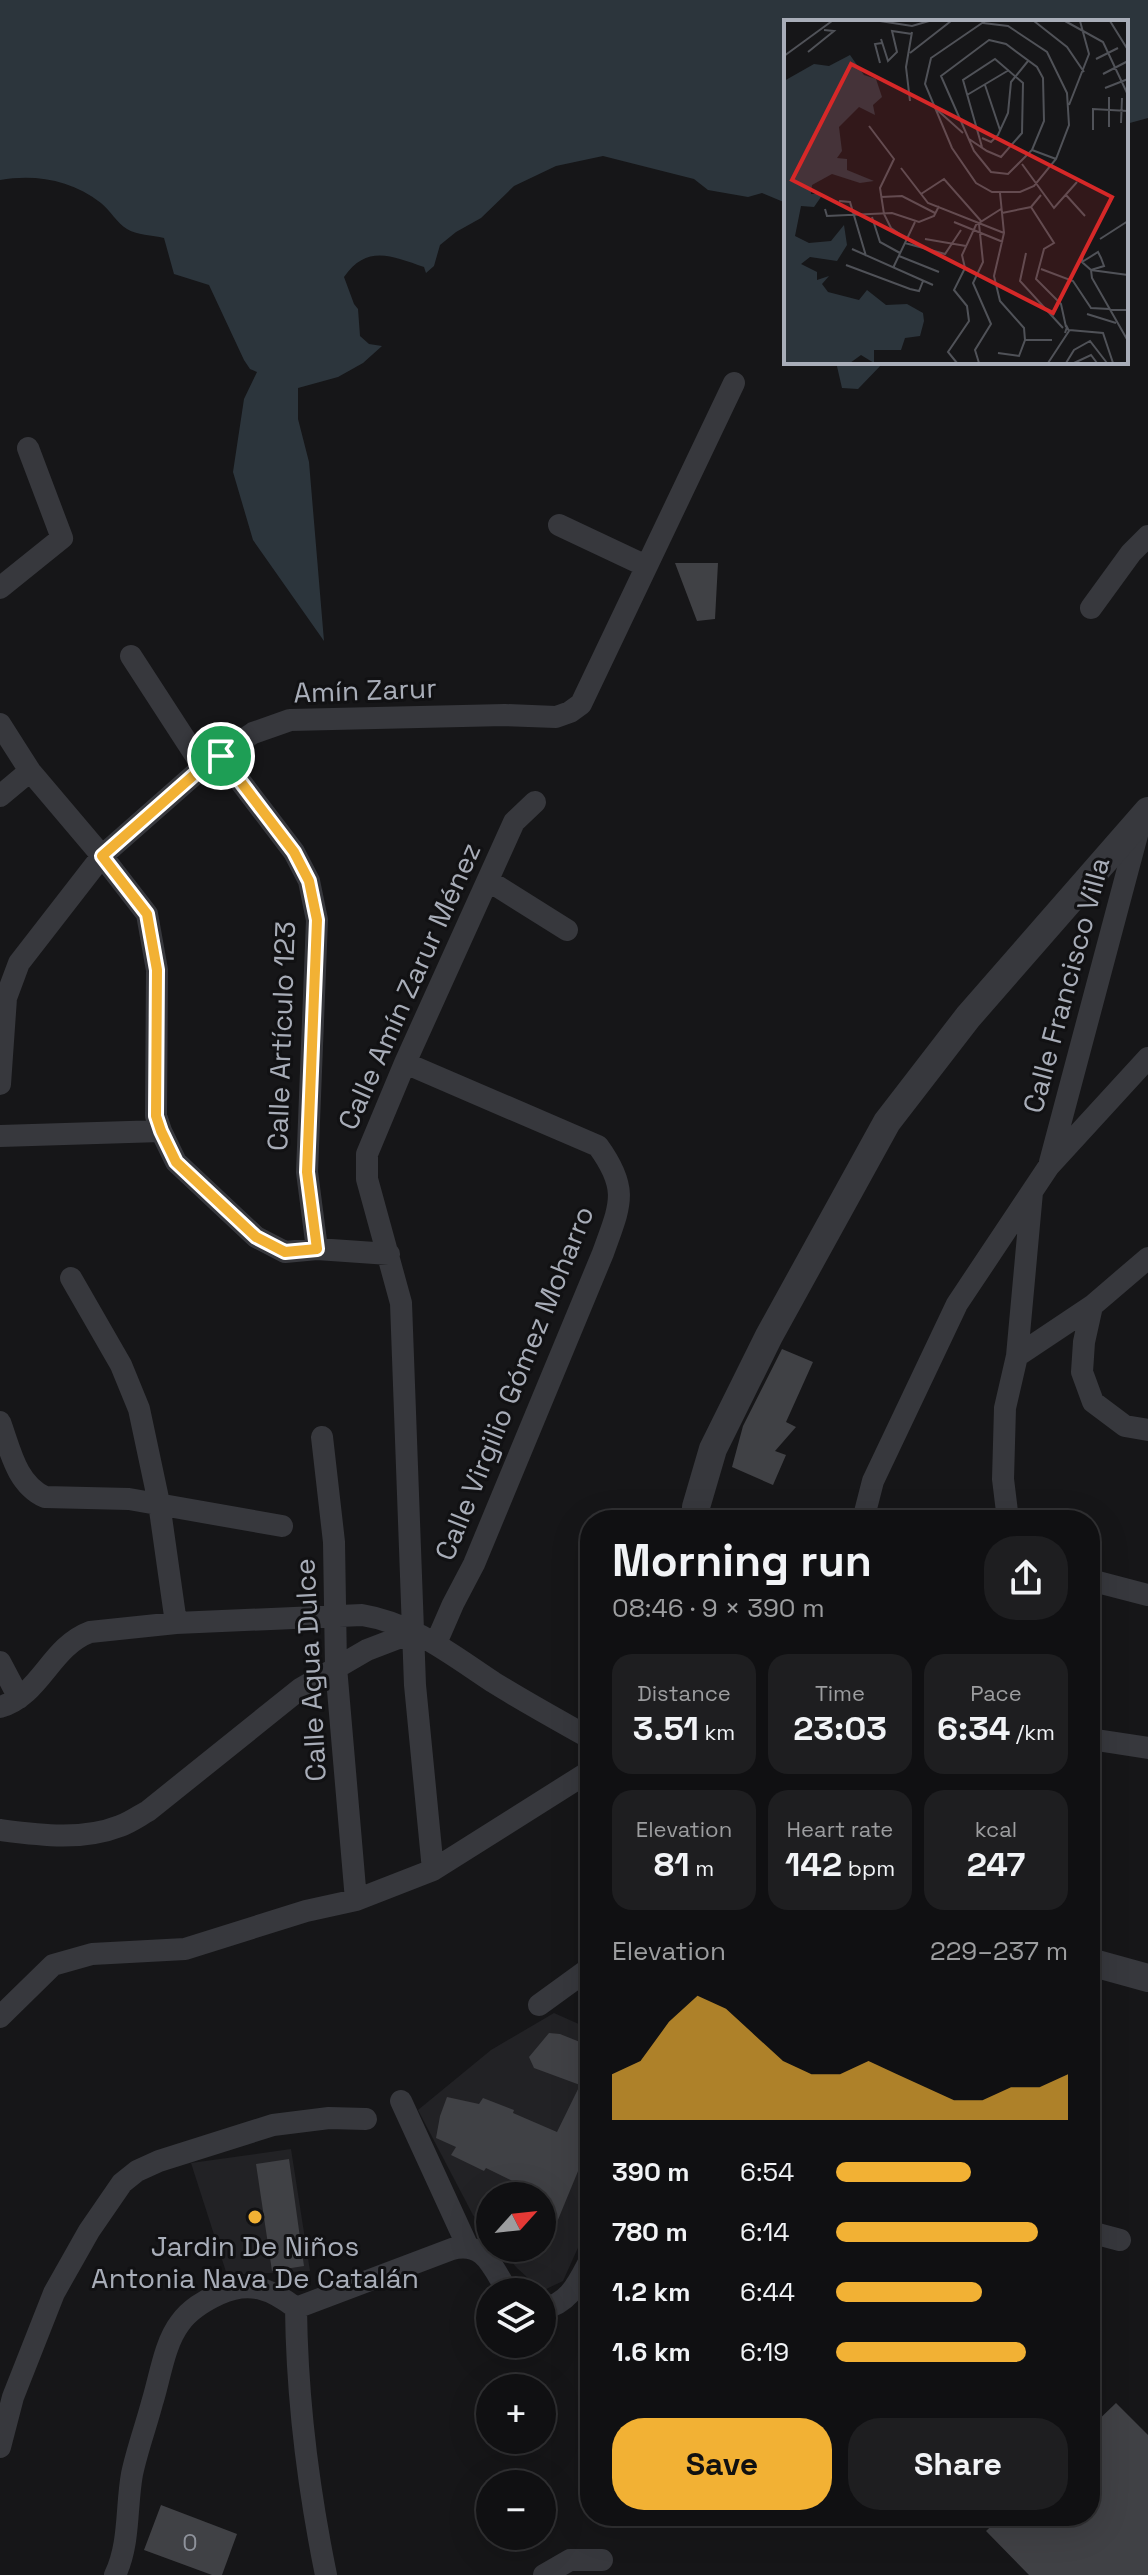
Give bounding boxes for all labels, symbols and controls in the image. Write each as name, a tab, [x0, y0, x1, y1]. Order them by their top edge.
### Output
inset map	[784, 20, 1128, 364]
street label: Amín Zarur	[293, 670, 437, 710]
pin	[187, 722, 255, 790]
icon: arrive	[199, 734, 243, 778]
street label: Calle Amín Zarur Ménez	[329, 837, 489, 1135]
street label: Calle Francisco Villa	[1015, 853, 1117, 1117]
street label: Calle Artículo 123	[259, 921, 303, 1151]
street label: Calle Virgilio Gómez Moharro	[426, 1201, 602, 1565]
text: Morning run	[612, 1533, 872, 1589]
button: share	[984, 1536, 1068, 1620]
street label: Calle Agua Dulce	[286, 1558, 334, 1782]
text: 08:46 · 9 × 390 m	[612, 1591, 825, 1625]
text: Distance	[637, 1679, 731, 1707]
text: Time	[815, 1679, 865, 1707]
text: Pace	[970, 1679, 1022, 1707]
text: 3.51	[633, 1707, 699, 1750]
text: 23:03	[793, 1707, 887, 1750]
text: 6:34	[937, 1707, 1010, 1750]
text: km	[699, 1718, 735, 1746]
text: /km	[1010, 1718, 1055, 1746]
text: Elevation	[636, 1815, 732, 1843]
text: Heart rate	[787, 1815, 893, 1843]
text: kcal	[975, 1815, 1017, 1843]
text: 81	[654, 1843, 690, 1886]
text: 142	[785, 1843, 842, 1886]
text: 247	[967, 1843, 1025, 1886]
text: m	[690, 1854, 714, 1882]
text: bpm	[842, 1854, 895, 1882]
text: Elevation	[612, 1934, 726, 1968]
text: 229–237 m	[930, 1934, 1068, 1968]
text: 390 m	[612, 2155, 690, 2189]
text: 6:54	[740, 2155, 794, 2189]
north arrow	[476, 2182, 556, 2262]
map controls	[476, 2182, 556, 2550]
marker: Jardin De Niños Antonia Nava De Catalán	[246, 2208, 264, 2226]
text: 780 m	[612, 2215, 688, 2249]
text: 6:14	[740, 2215, 790, 2249]
place label: Jardin De Niños Antonia Nava De Catalán	[91, 2228, 419, 2296]
text: 1.2 km	[612, 2275, 690, 2309]
text: 6:44	[740, 2275, 795, 2309]
button: layers	[476, 2278, 556, 2358]
text: 1.6 km	[612, 2335, 691, 2369]
text: 6:19	[740, 2335, 789, 2369]
button: +	[476, 2374, 556, 2454]
button: Save	[612, 2418, 832, 2510]
button: Share	[848, 2418, 1068, 2510]
button: −	[476, 2470, 556, 2550]
house number: 0	[182, 2527, 198, 2558]

